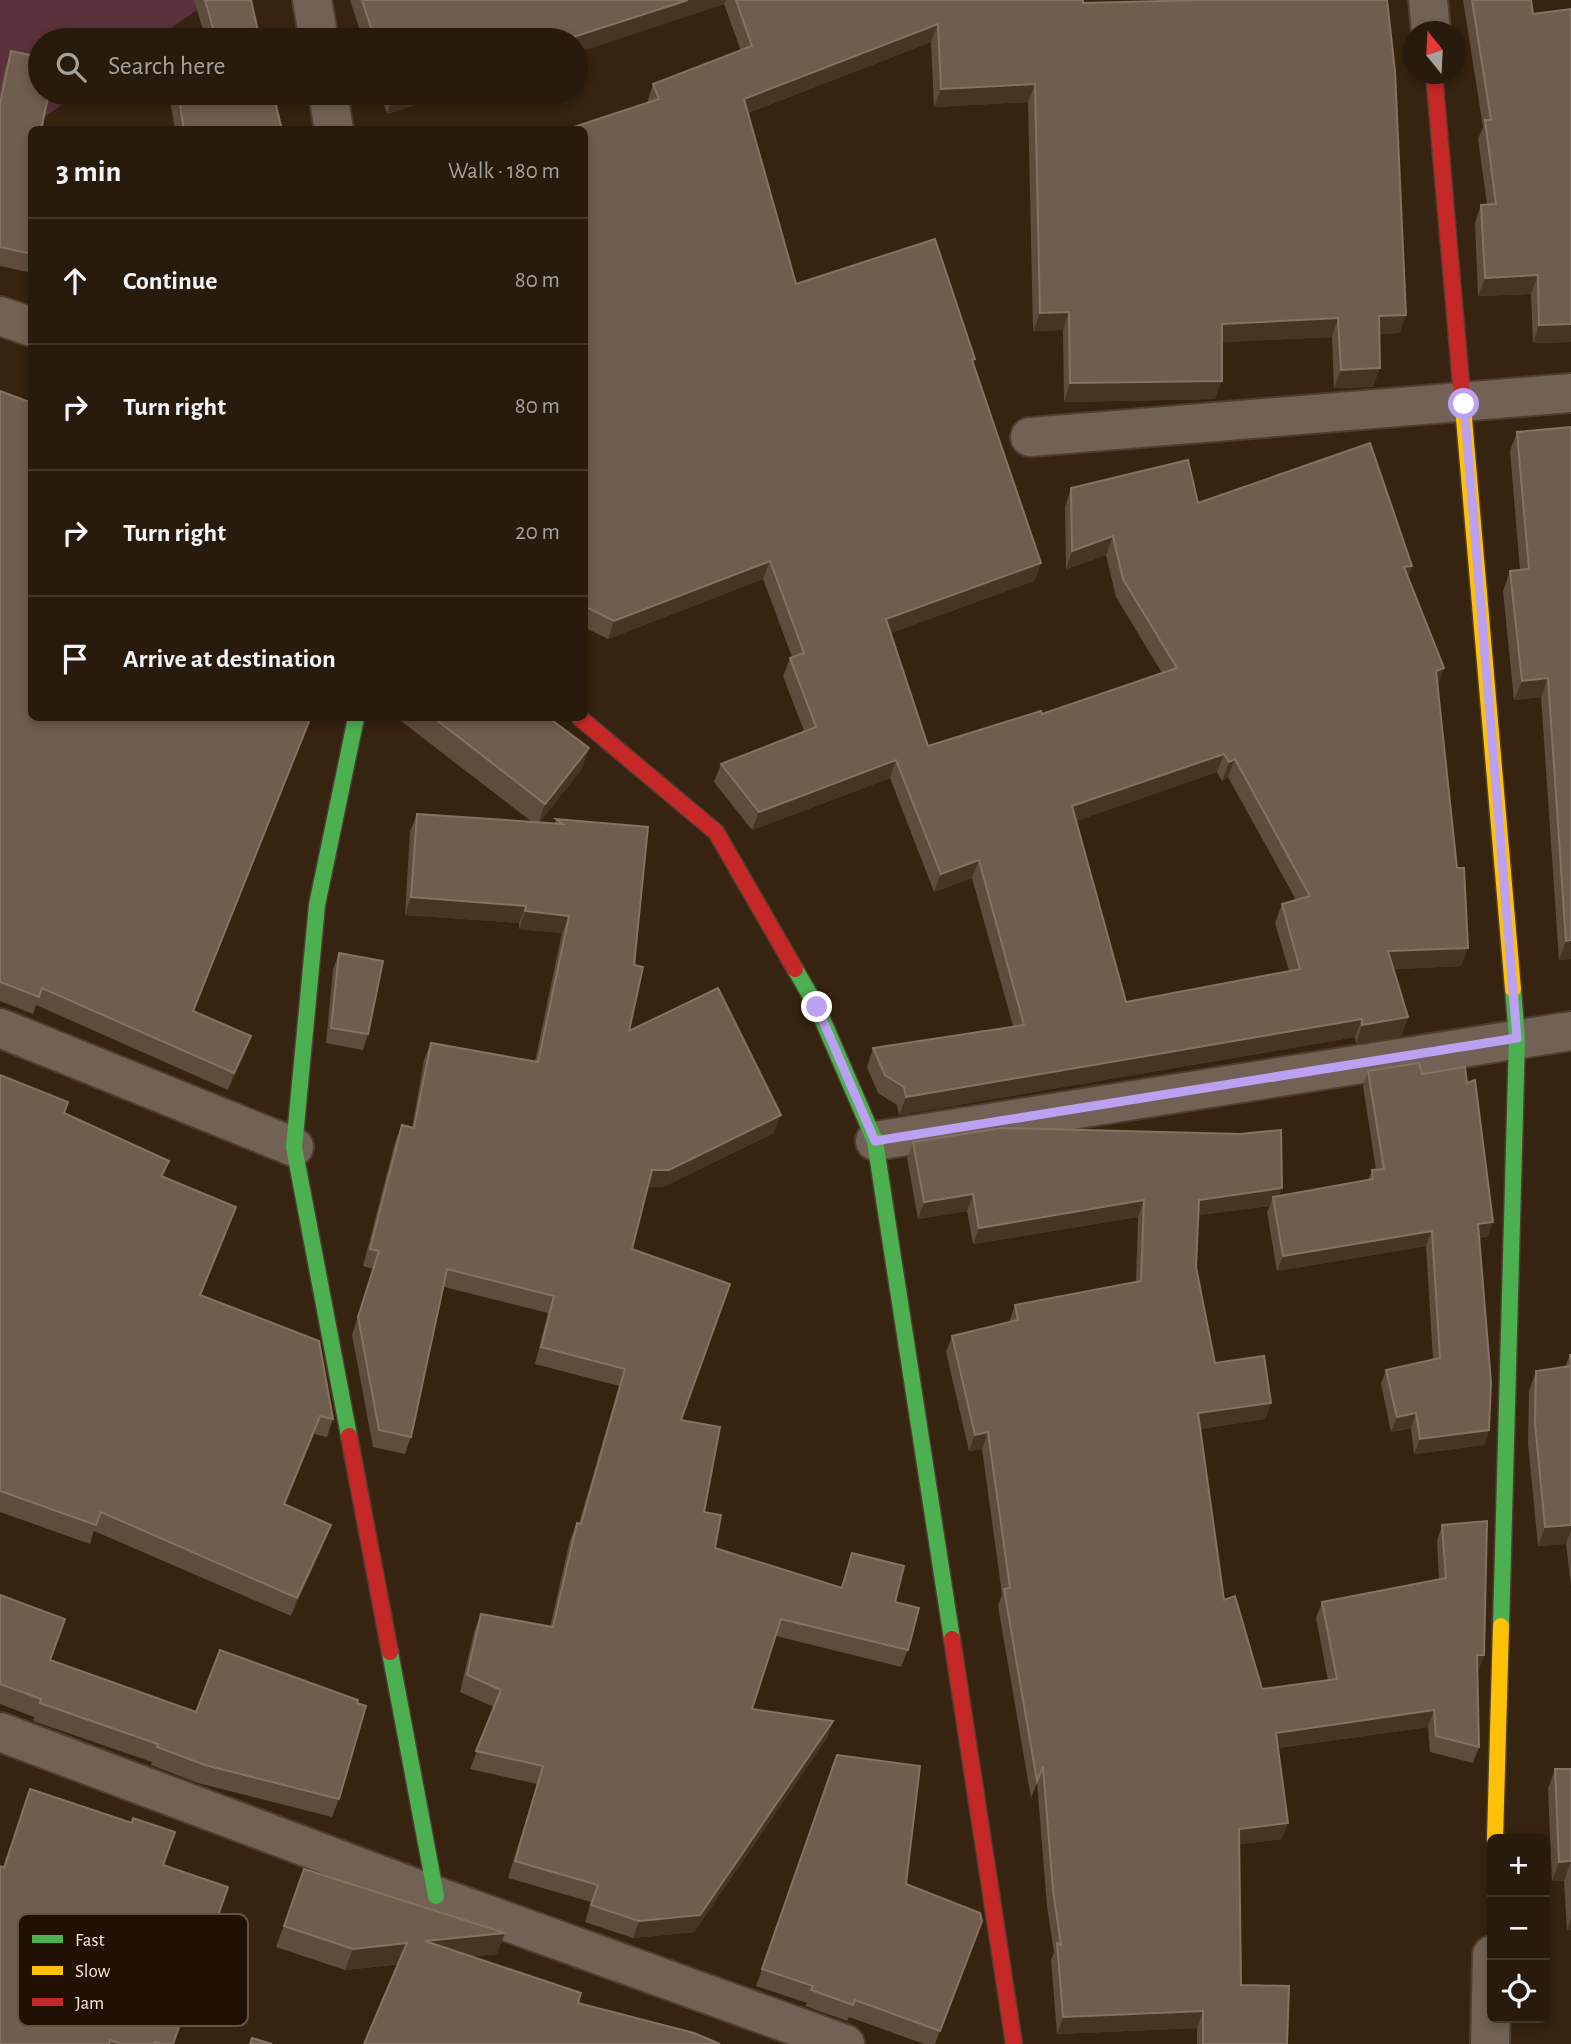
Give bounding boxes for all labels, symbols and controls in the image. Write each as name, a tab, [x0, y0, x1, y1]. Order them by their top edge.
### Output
north arrow	[1403, 21, 1466, 84]
search box	[28, 28, 588, 105]
icon: search	[52, 48, 90, 86]
text: Search here	[108, 53, 226, 79]
text: 3 min	[56, 157, 121, 187]
text: Walk · 180 m	[448, 160, 560, 183]
icon: ahead	[56, 262, 94, 300]
text: Continue	[123, 268, 218, 294]
text: 80 m	[515, 269, 560, 292]
icon: right	[56, 388, 94, 426]
route start	[1448, 388, 1479, 419]
text: Turn right	[123, 394, 226, 420]
text: 80 m	[515, 395, 560, 418]
icon: right	[56, 514, 94, 552]
text: Turn right	[123, 520, 226, 546]
text: 20 m	[515, 521, 560, 544]
icon: arrive	[56, 640, 94, 678]
text: Arrive at destination	[123, 646, 336, 672]
route end	[801, 991, 832, 1022]
map controls	[1487, 1834, 1550, 2023]
button: +	[1487, 1834, 1550, 1897]
button: −	[1487, 1897, 1550, 1960]
legend	[18, 1914, 248, 2026]
text: Fast	[75, 1931, 105, 1950]
button: locate	[1487, 1960, 1550, 2023]
text: Slow	[75, 1962, 111, 1981]
text: Jam	[75, 1994, 104, 2013]

